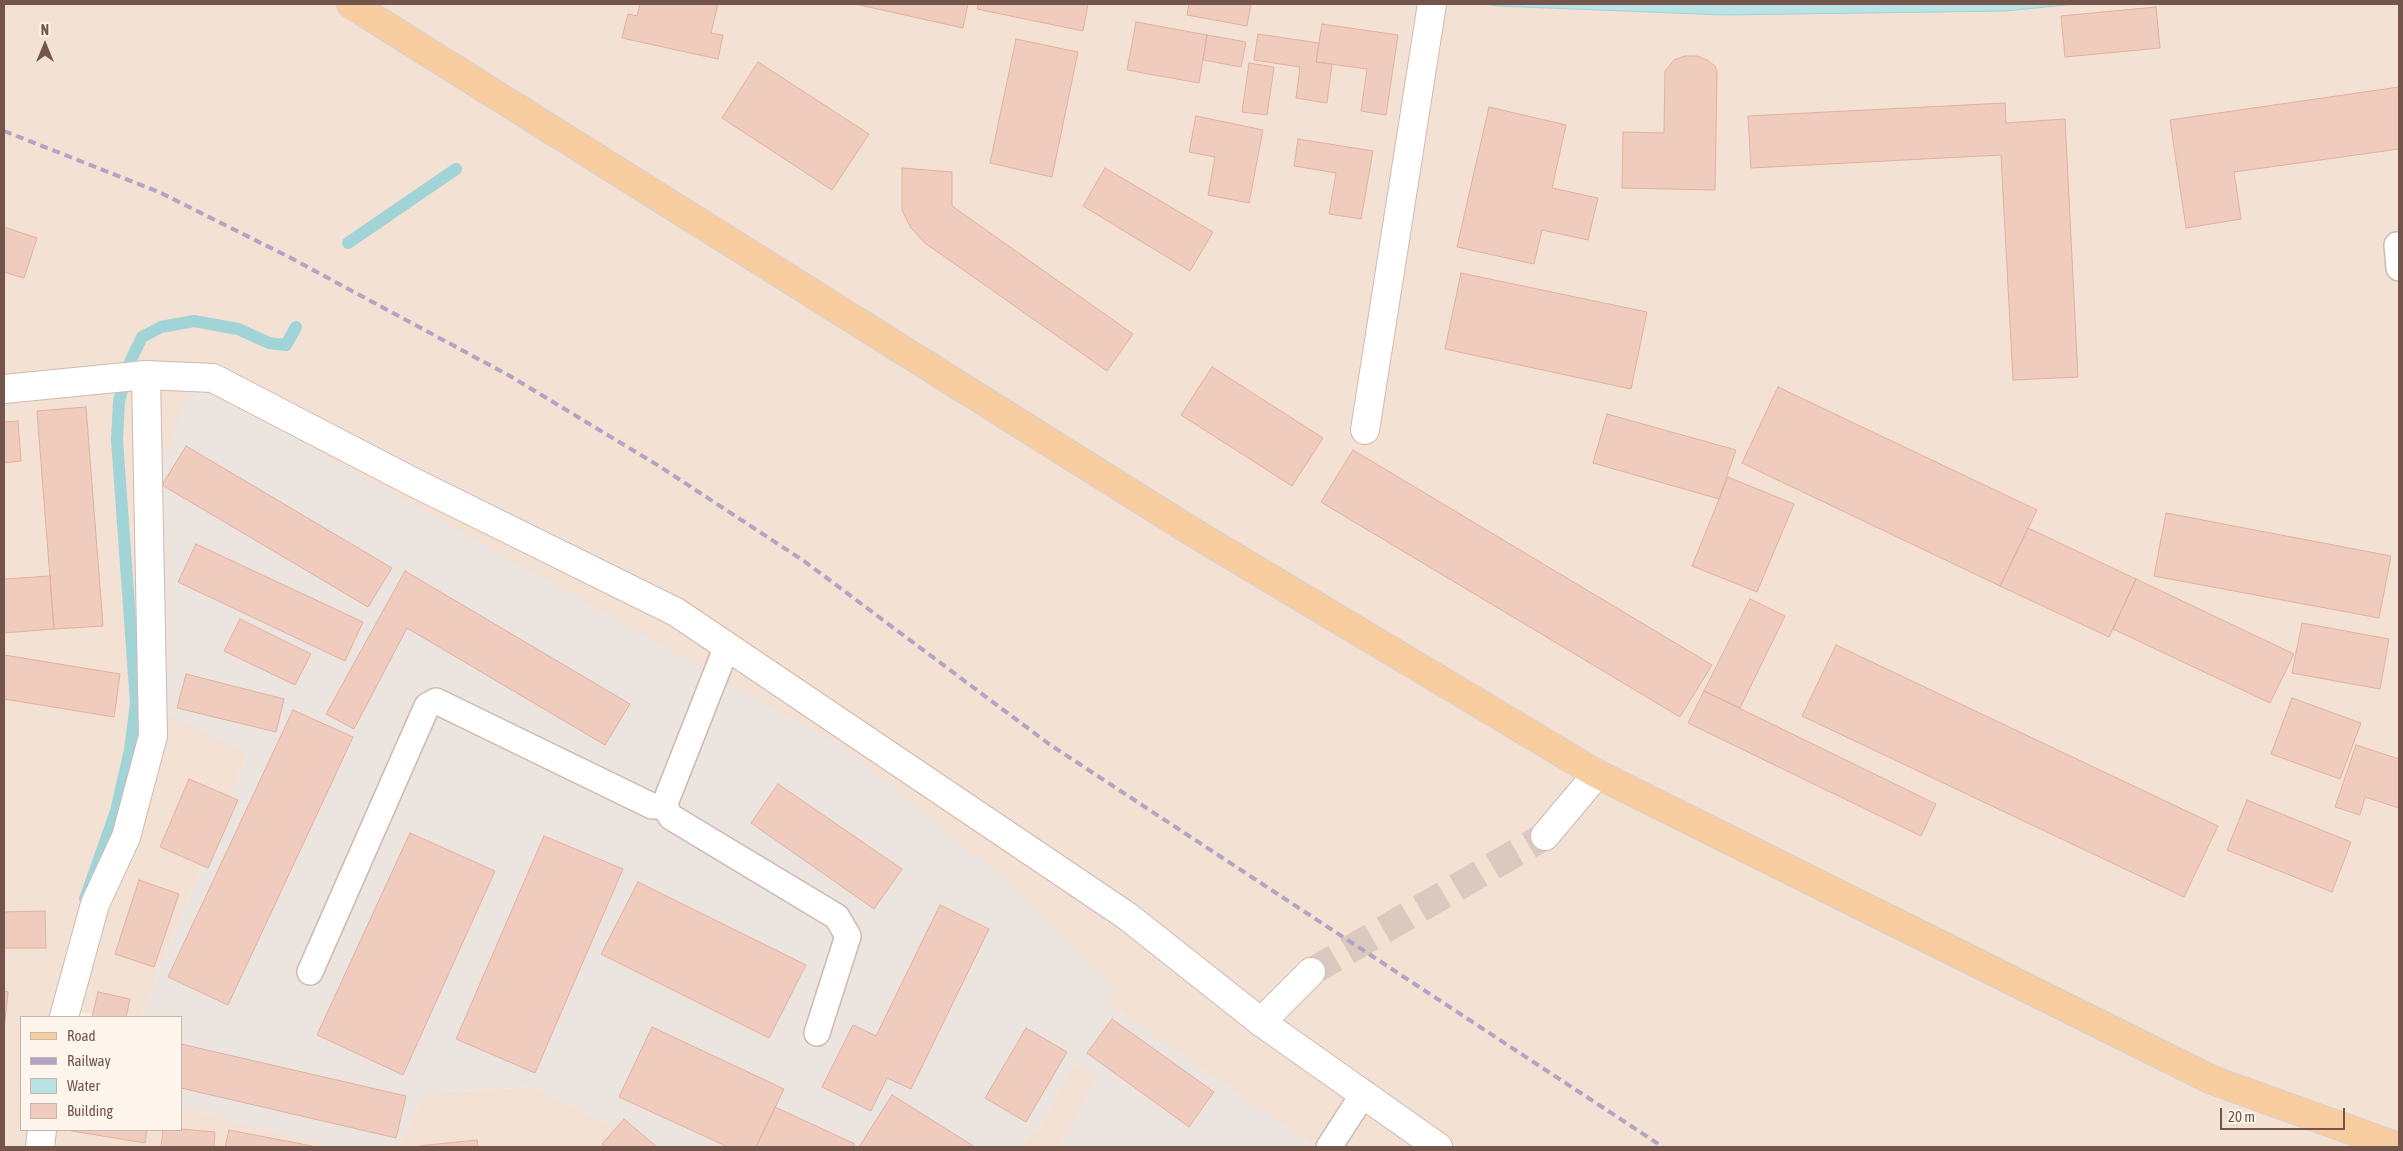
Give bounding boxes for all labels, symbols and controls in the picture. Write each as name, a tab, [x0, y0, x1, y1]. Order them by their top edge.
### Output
north arrow	[20, 20, 70, 70]
text: N	[41, 22, 49, 38]
legend	[20, 1016, 182, 1131]
text: Road	[67, 1027, 96, 1044]
text: Railway	[67, 1052, 111, 1069]
text: Water	[67, 1077, 100, 1094]
scale bar	[2223, 1098, 2348, 1130]
text: Building	[67, 1102, 113, 1119]
text: 20 m	[2228, 1108, 2255, 1125]

